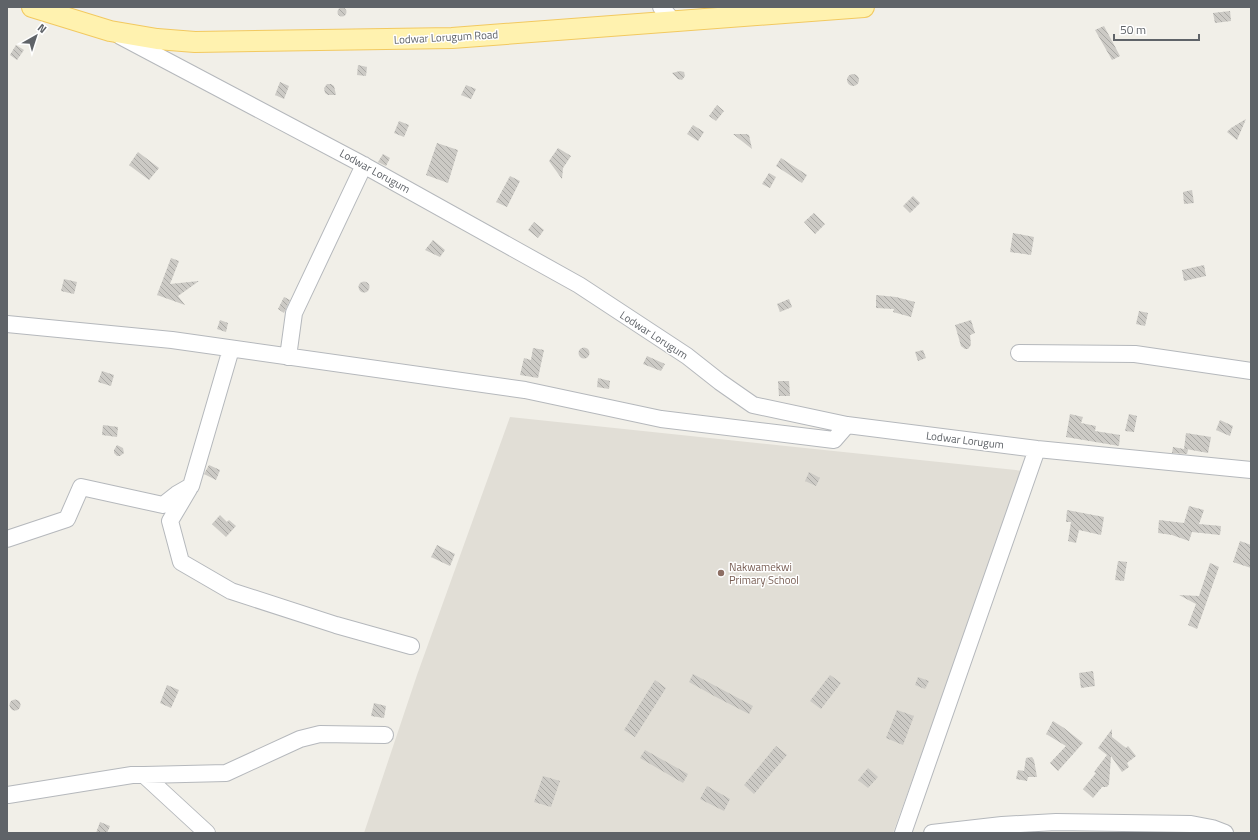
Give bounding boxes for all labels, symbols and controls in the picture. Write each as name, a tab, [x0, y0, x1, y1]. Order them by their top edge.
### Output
north arrow	[16, 16, 56, 56]
scale bar	[1114, 16, 1199, 42]
text: N	[34, 20, 50, 37]
text: 50 m	[1120, 20, 1146, 39]
street label: Lodwar Lorugum Road	[393, 26, 499, 48]
street label: Lodwar Lorugum	[337, 145, 413, 197]
street label: Lodwar Lorugum	[617, 307, 691, 363]
street label: Lodwar Lorugum	[925, 427, 1005, 453]
place label: Nakwamekwi Primary School	[729, 559, 799, 588]
marker: Nakwamekwi Primary School	[716, 568, 726, 578]

